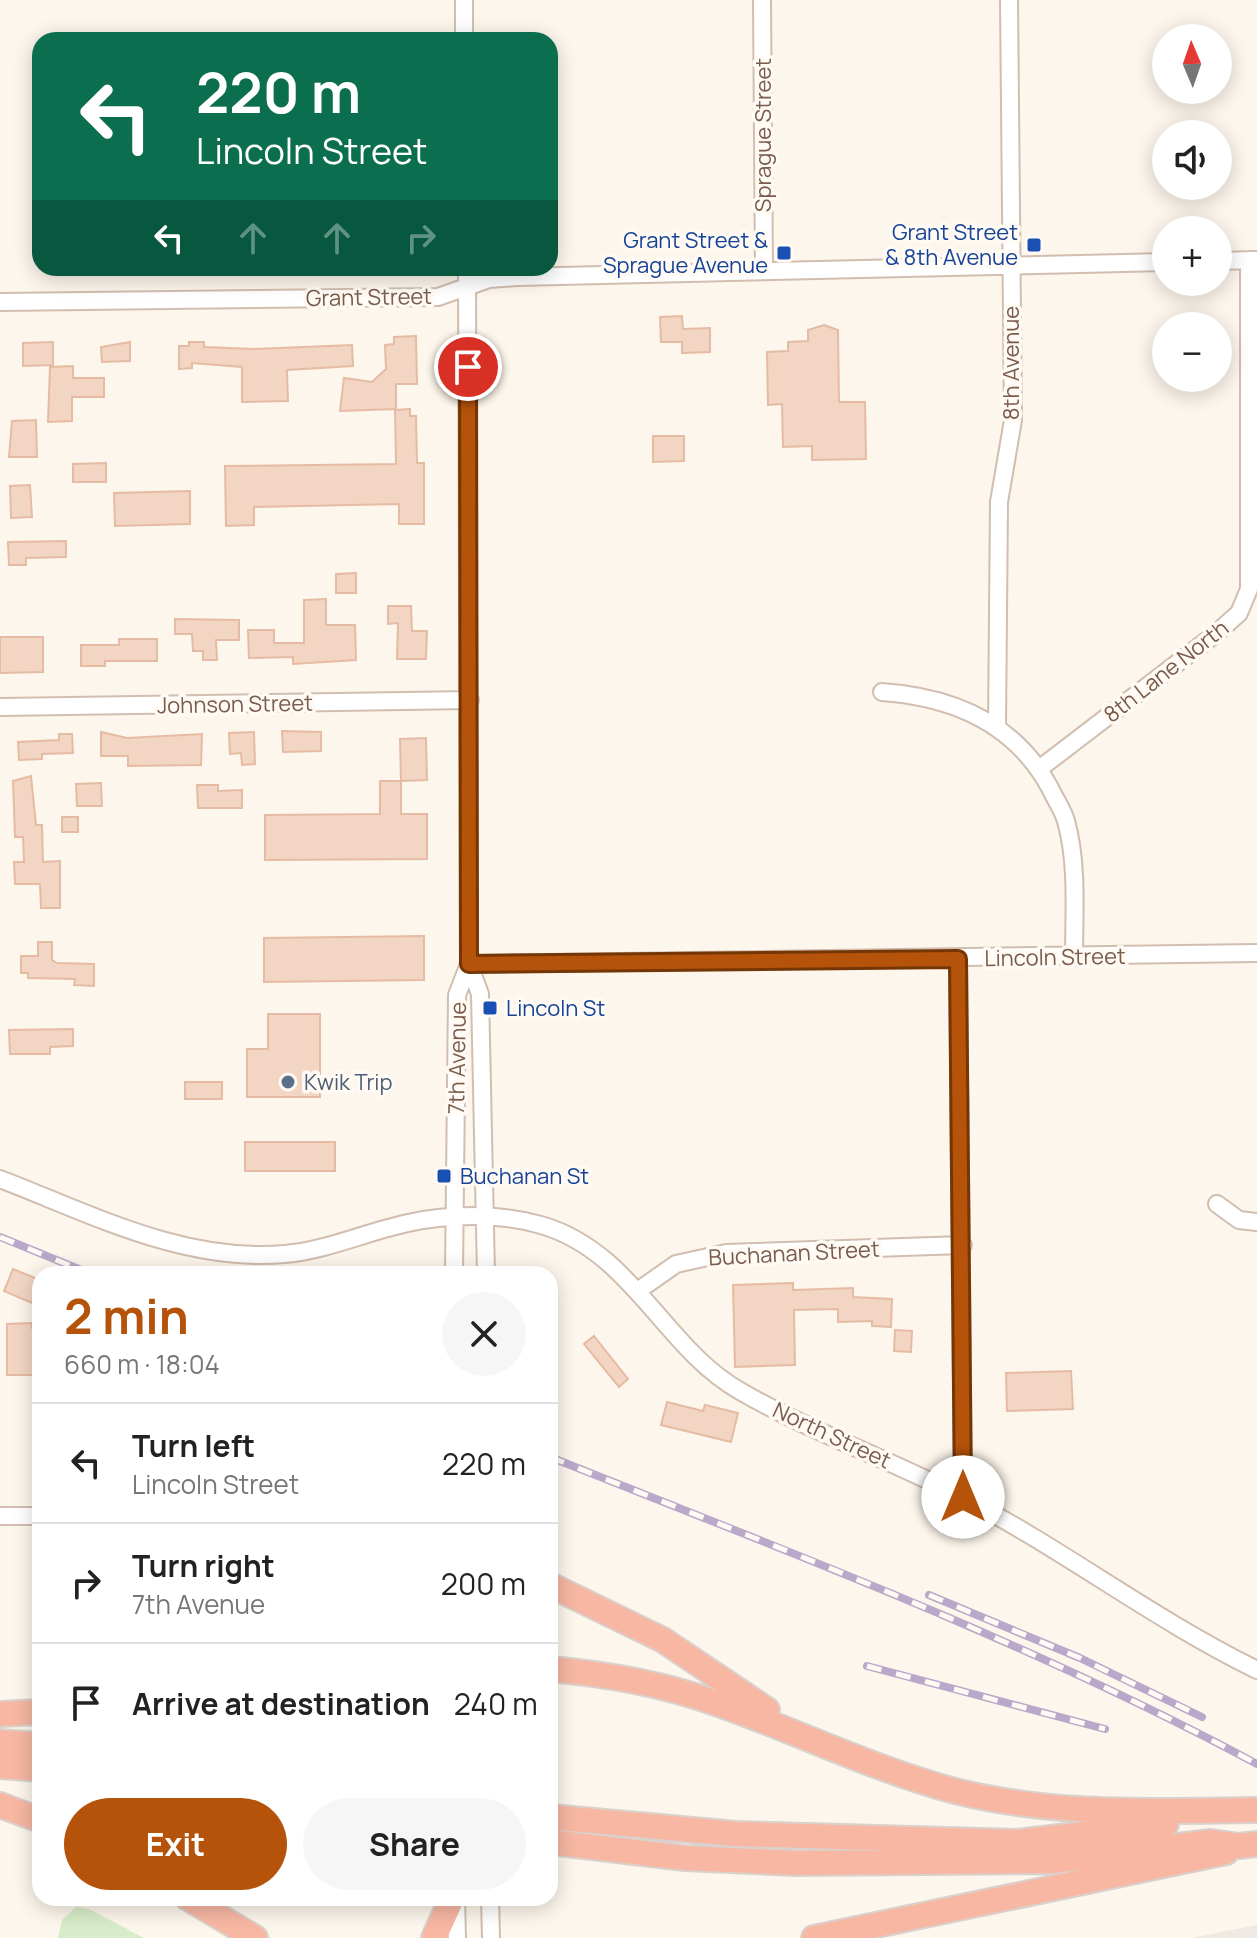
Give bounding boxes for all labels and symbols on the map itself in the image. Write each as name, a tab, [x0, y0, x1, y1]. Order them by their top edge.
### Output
north arrow	[1152, 24, 1232, 104]
street label: Sprague Street	[748, 58, 778, 212]
place label: Grant Street & 8th Avenue	[885, 217, 1018, 272]
place label: Grant Street & Sprague Avenue	[603, 225, 769, 280]
marker: Grant Street & 8th Avenue	[1025, 236, 1043, 254]
marker: Grant Street & Sprague Avenue	[775, 244, 793, 262]
street label: Grant Street	[306, 281, 432, 313]
street label: 8th Avenue	[996, 306, 1026, 420]
pin	[434, 333, 502, 401]
street label: 8th Lane North	[1097, 613, 1235, 729]
street label: Johnson Street	[157, 688, 313, 720]
street label: Lincoln Street	[984, 941, 1126, 973]
place label: Lincoln St	[506, 993, 605, 1023]
marker: Lincoln St	[481, 999, 499, 1017]
street label: 7th Avenue	[441, 1001, 473, 1115]
place label: Kwik Trip	[304, 1067, 393, 1097]
marker: Kwik Trip	[279, 1073, 297, 1091]
place label: Buchanan St	[460, 1161, 589, 1191]
marker: Buchanan St	[435, 1167, 453, 1185]
street label: Buchanan Street	[708, 1234, 881, 1272]
street label: North Street	[768, 1395, 896, 1475]
position arrow	[921, 1455, 1005, 1539]

